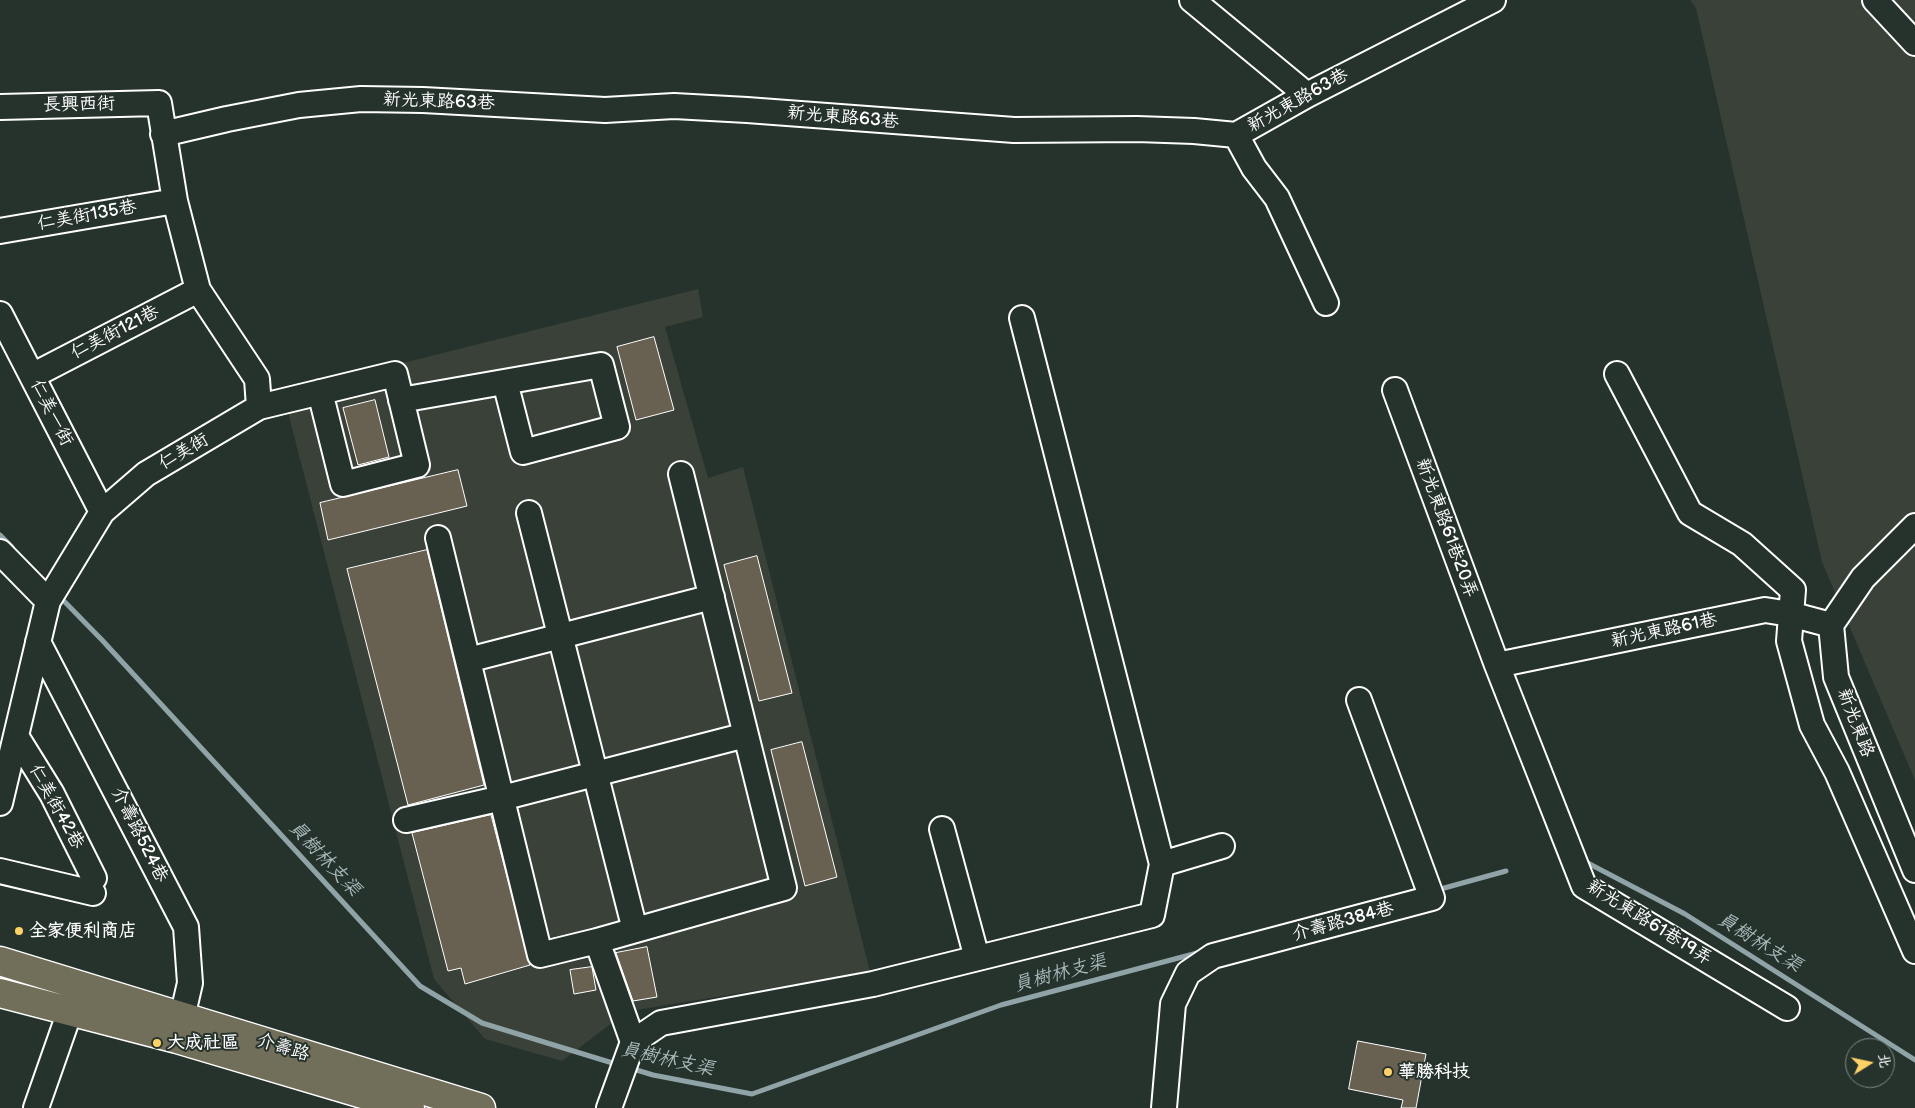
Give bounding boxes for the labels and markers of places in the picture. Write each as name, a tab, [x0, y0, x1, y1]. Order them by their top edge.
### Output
place label: 全家便利商店	[29, 920, 137, 942]
marker: 全家便利商店	[13, 925, 25, 937]
place label: 大成社區	[167, 1032, 239, 1054]
marker: 大成社區	[151, 1037, 163, 1049]
place label: 華勝科技	[1398, 1061, 1470, 1083]
marker: 華勝科技	[1382, 1066, 1394, 1078]

